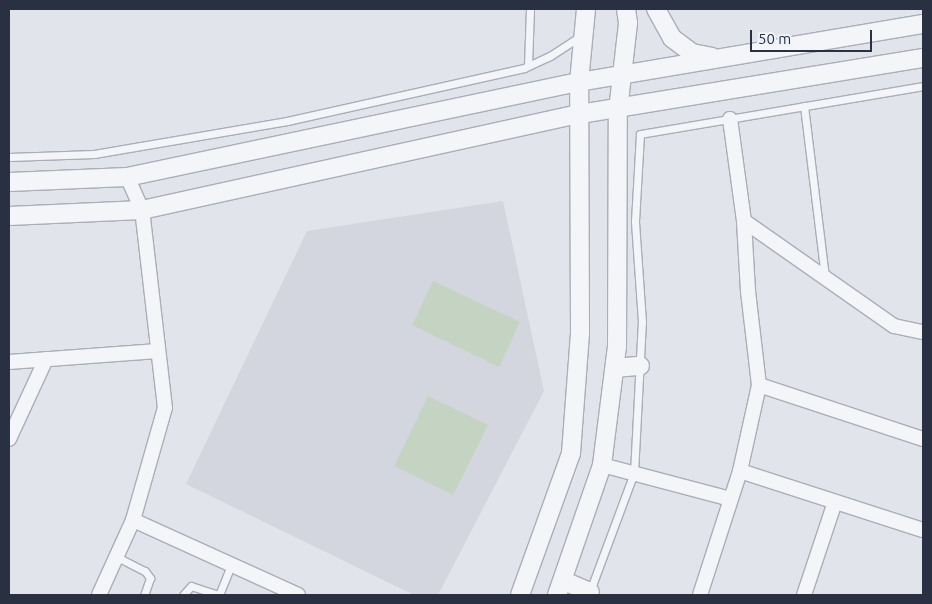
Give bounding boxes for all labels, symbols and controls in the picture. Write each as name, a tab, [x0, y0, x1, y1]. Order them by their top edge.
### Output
scale bar	[752, 20, 874, 52]
text: 50 m	[758, 30, 791, 47]

